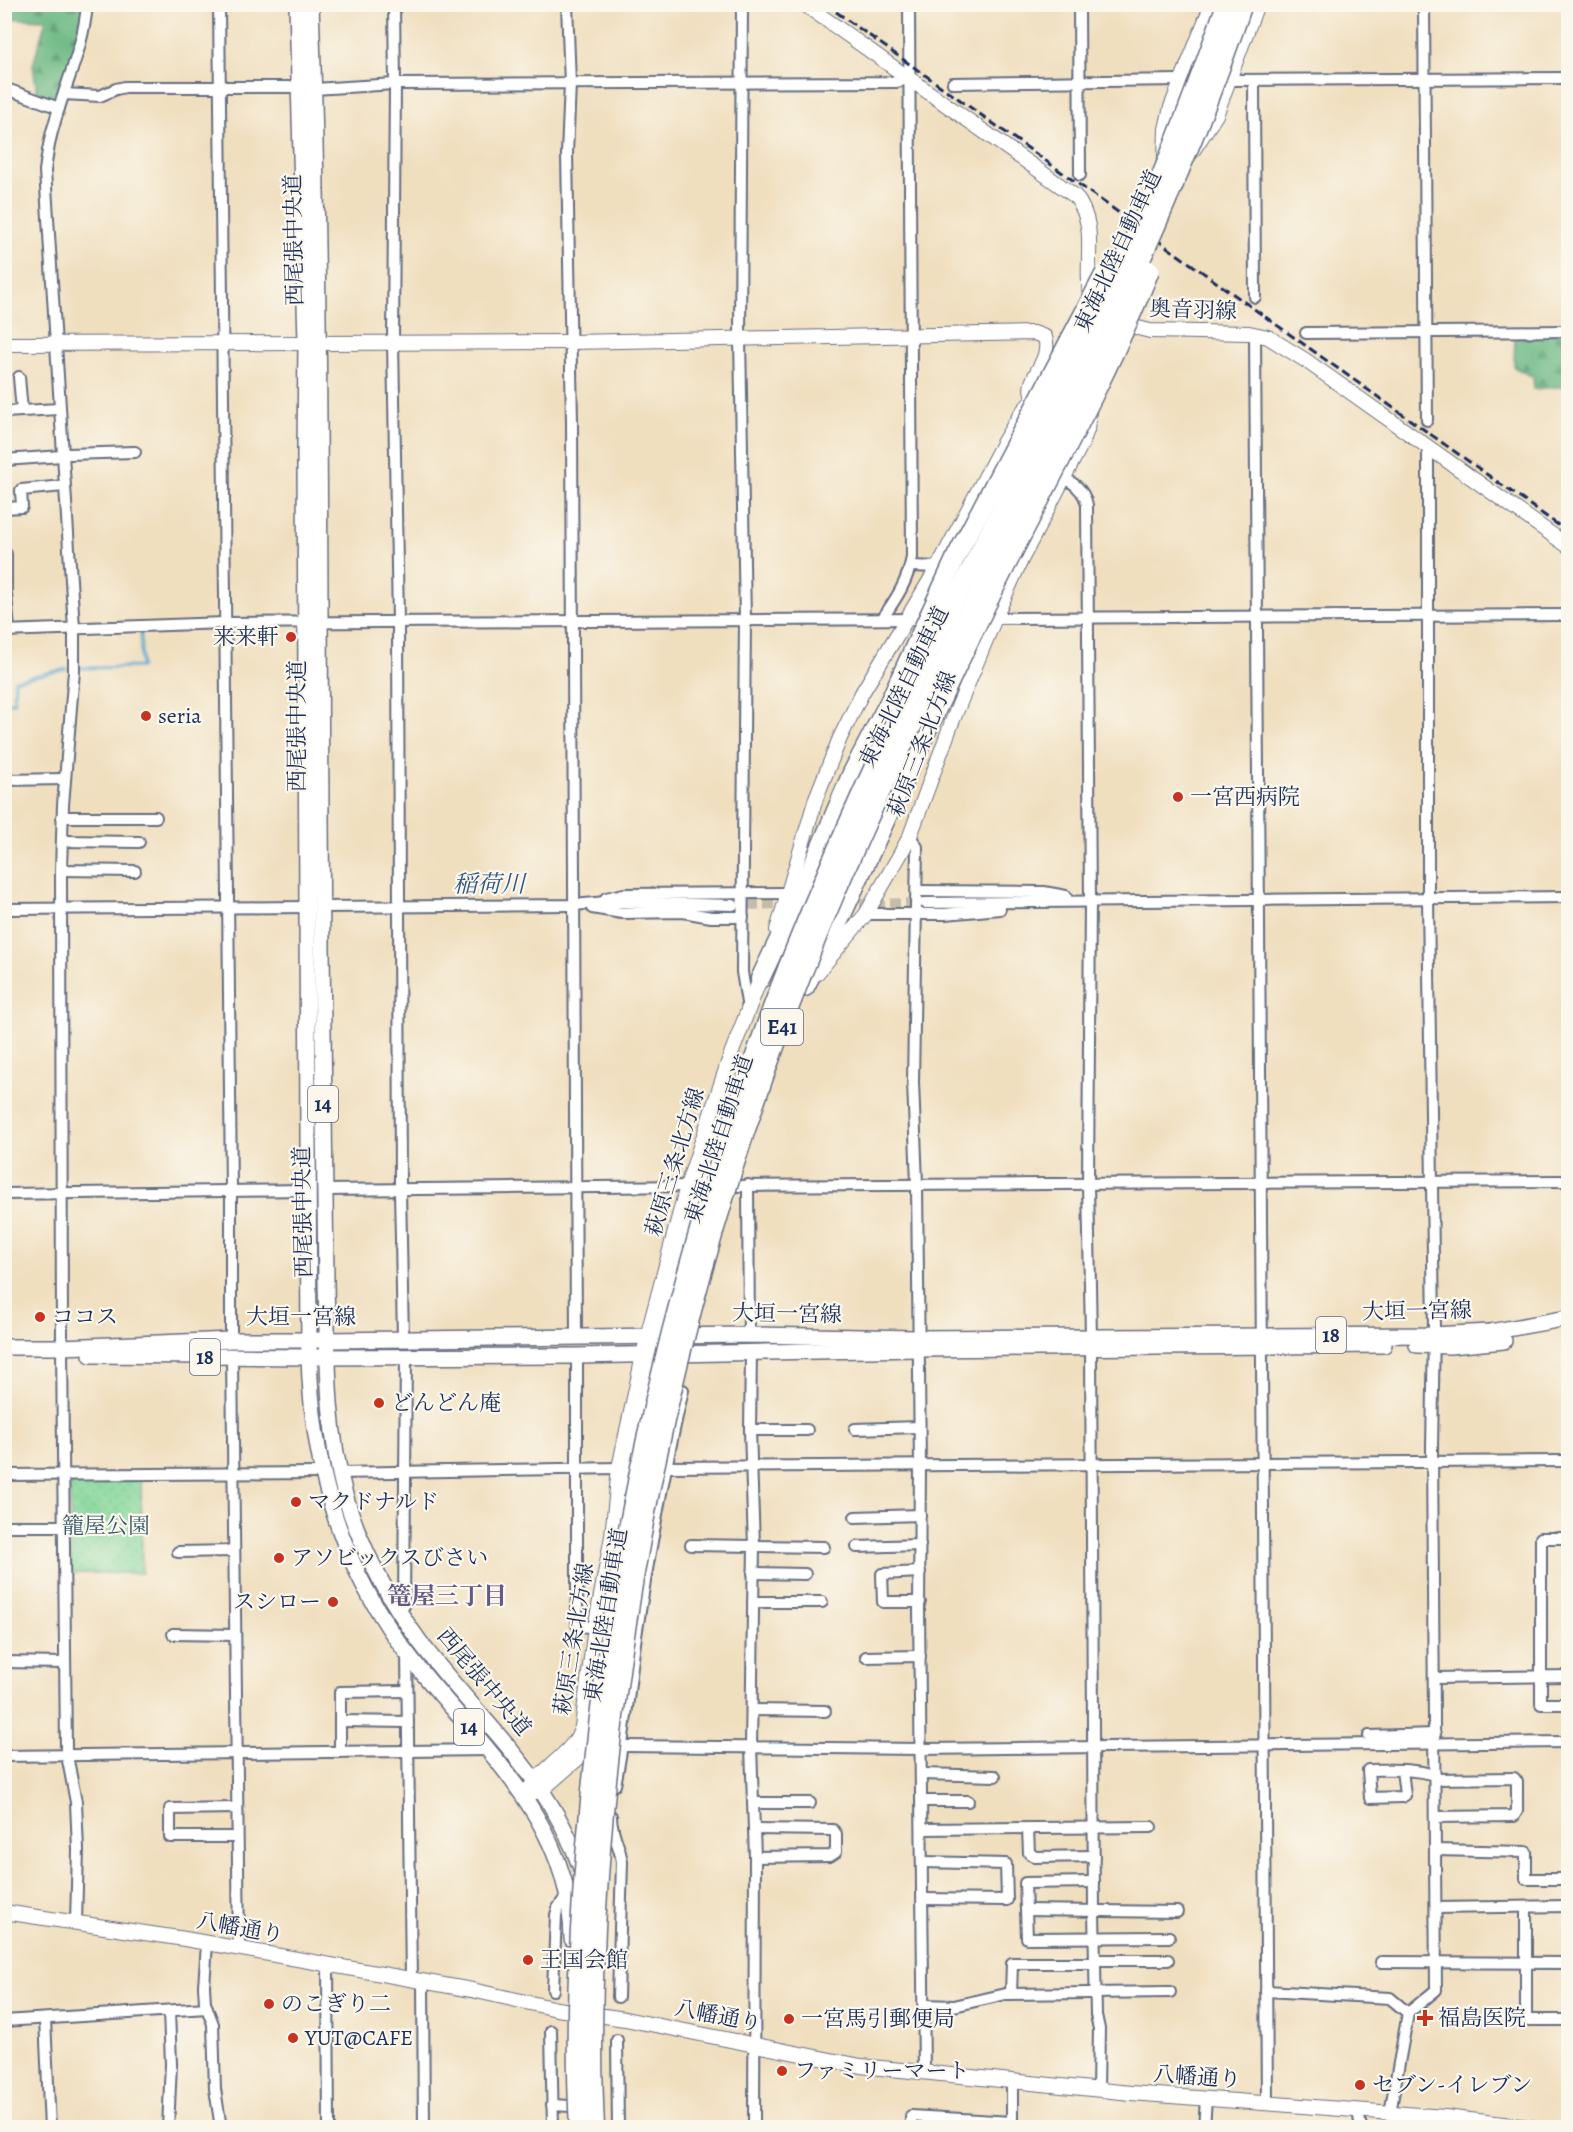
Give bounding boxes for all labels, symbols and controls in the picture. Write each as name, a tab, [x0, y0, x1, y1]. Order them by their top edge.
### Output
street label: 東海北陸自動車道	[1067, 165, 1169, 337]
street label: 西尾張中央道	[278, 174, 310, 306]
street label: 奥音羽線	[1148, 293, 1238, 327]
street label: 東海北陸自動車道	[852, 601, 956, 773]
place label: 来来軒	[213, 622, 279, 652]
marker: 来来軒	[284, 630, 298, 644]
street label: 西尾張中央道	[282, 660, 312, 792]
street label: 萩原三条北方線	[880, 667, 964, 821]
place label: seria	[158, 701, 202, 731]
marker: seria	[139, 709, 153, 723]
place label: 一宮西病院	[1190, 782, 1300, 812]
marker: 一宮西病院	[1171, 790, 1185, 804]
water label: 稲荷川	[453, 868, 528, 900]
road number: E41	[761, 1009, 803, 1045]
street label: 東海北陸自動車道	[678, 1051, 760, 1227]
street label: 萩原三条北方線	[638, 1084, 712, 1240]
road number: 14	[308, 1086, 338, 1122]
street label: 西尾張中央道	[287, 1146, 319, 1278]
street label: 大垣一宮線	[1362, 1295, 1472, 1327]
street label: 大垣一宮線	[732, 1298, 842, 1330]
place label: ココス	[52, 1302, 118, 1332]
street label: 大垣一宮線	[246, 1302, 356, 1332]
marker: ココス	[33, 1310, 47, 1324]
road number: 18	[1316, 1317, 1346, 1353]
road number: 18	[190, 1339, 220, 1375]
place label: どんどん庵	[391, 1388, 501, 1418]
marker: どんどん庵	[372, 1396, 386, 1410]
place label: マクドナルド	[308, 1487, 439, 1517]
marker: マクドナルド	[289, 1495, 303, 1509]
park label: 籠屋公園	[62, 1511, 150, 1541]
street label: 東海北陸自動車道	[577, 1526, 635, 1704]
place label: アソビックスびさい	[291, 1543, 488, 1573]
marker: アソビックスびさい	[272, 1551, 286, 1565]
street label: 萩原三条北方線	[547, 1561, 601, 1717]
district label: 篭屋三丁目	[387, 1580, 507, 1612]
place label: スシロー	[233, 1587, 321, 1617]
marker: スシロー	[326, 1595, 340, 1609]
street label: 西尾張中央道	[430, 1622, 538, 1742]
road number: 14	[454, 1709, 484, 1745]
street label: 八幡通り	[194, 1906, 286, 1950]
place label: 王国会館	[540, 1945, 628, 1975]
marker: 王国会館	[521, 1953, 535, 1967]
place label: のこぎり二	[281, 1989, 391, 2019]
street label: 八幡通り	[672, 1993, 764, 2039]
marker: のこぎり二	[262, 1997, 276, 2011]
place label: 福島医院	[1438, 2003, 1526, 2033]
place label: 一宮馬引郵便局	[801, 2004, 955, 2034]
marker: 福島医院	[1416, 2009, 1434, 2027]
marker: 一宮馬引郵便局	[782, 2012, 796, 2026]
place label: YUT@CAFE	[304, 2023, 413, 2053]
marker: YUT@CAFE	[286, 2031, 300, 2045]
place label: ファミリーマート	[794, 2056, 970, 2086]
street label: 八幡通り	[1152, 2059, 1242, 2095]
marker: ファミリーマート	[775, 2064, 789, 2078]
place label: セブン-イレブン	[1372, 2070, 1533, 2100]
marker: セブン-イレブン	[1353, 2078, 1367, 2092]

